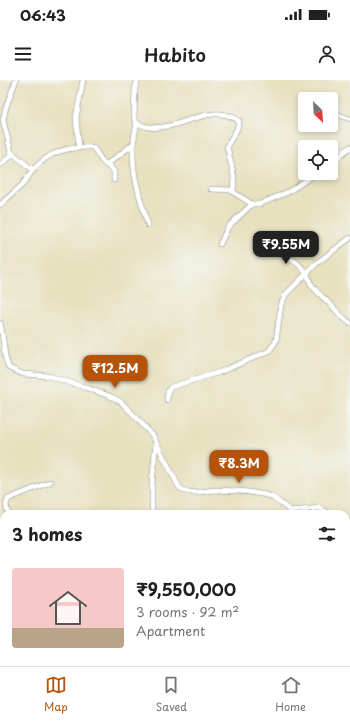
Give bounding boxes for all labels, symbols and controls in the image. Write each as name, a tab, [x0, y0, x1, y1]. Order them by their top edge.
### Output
text: 06:43	[20, 3, 66, 26]
text: Habito	[144, 41, 206, 68]
icon: menu	[12, 43, 34, 65]
icon: person	[316, 43, 338, 65]
north arrow	[298, 92, 338, 132]
map controls	[298, 92, 338, 180]
button: locate	[298, 140, 338, 180]
pin: ₹9.55M	[253, 231, 319, 265]
text: ₹9.55M	[262, 234, 310, 253]
pin: ₹12.5M	[82, 355, 148, 389]
text: ₹12.5M	[92, 358, 138, 377]
pin: ₹8.3M	[211, 450, 267, 484]
text: ₹8.3M	[218, 453, 260, 472]
text: 3 homes	[12, 521, 82, 547]
icon: filters	[316, 523, 338, 545]
text: ₹9,550,000	[136, 576, 236, 602]
icon: home	[44, 584, 92, 632]
text: 3 rooms · 92 m²	[136, 602, 239, 621]
text: Apartment	[136, 621, 205, 640]
tab: Map	[44, 674, 68, 715]
tab: Saved	[156, 674, 187, 715]
tab: Home	[275, 674, 306, 715]

